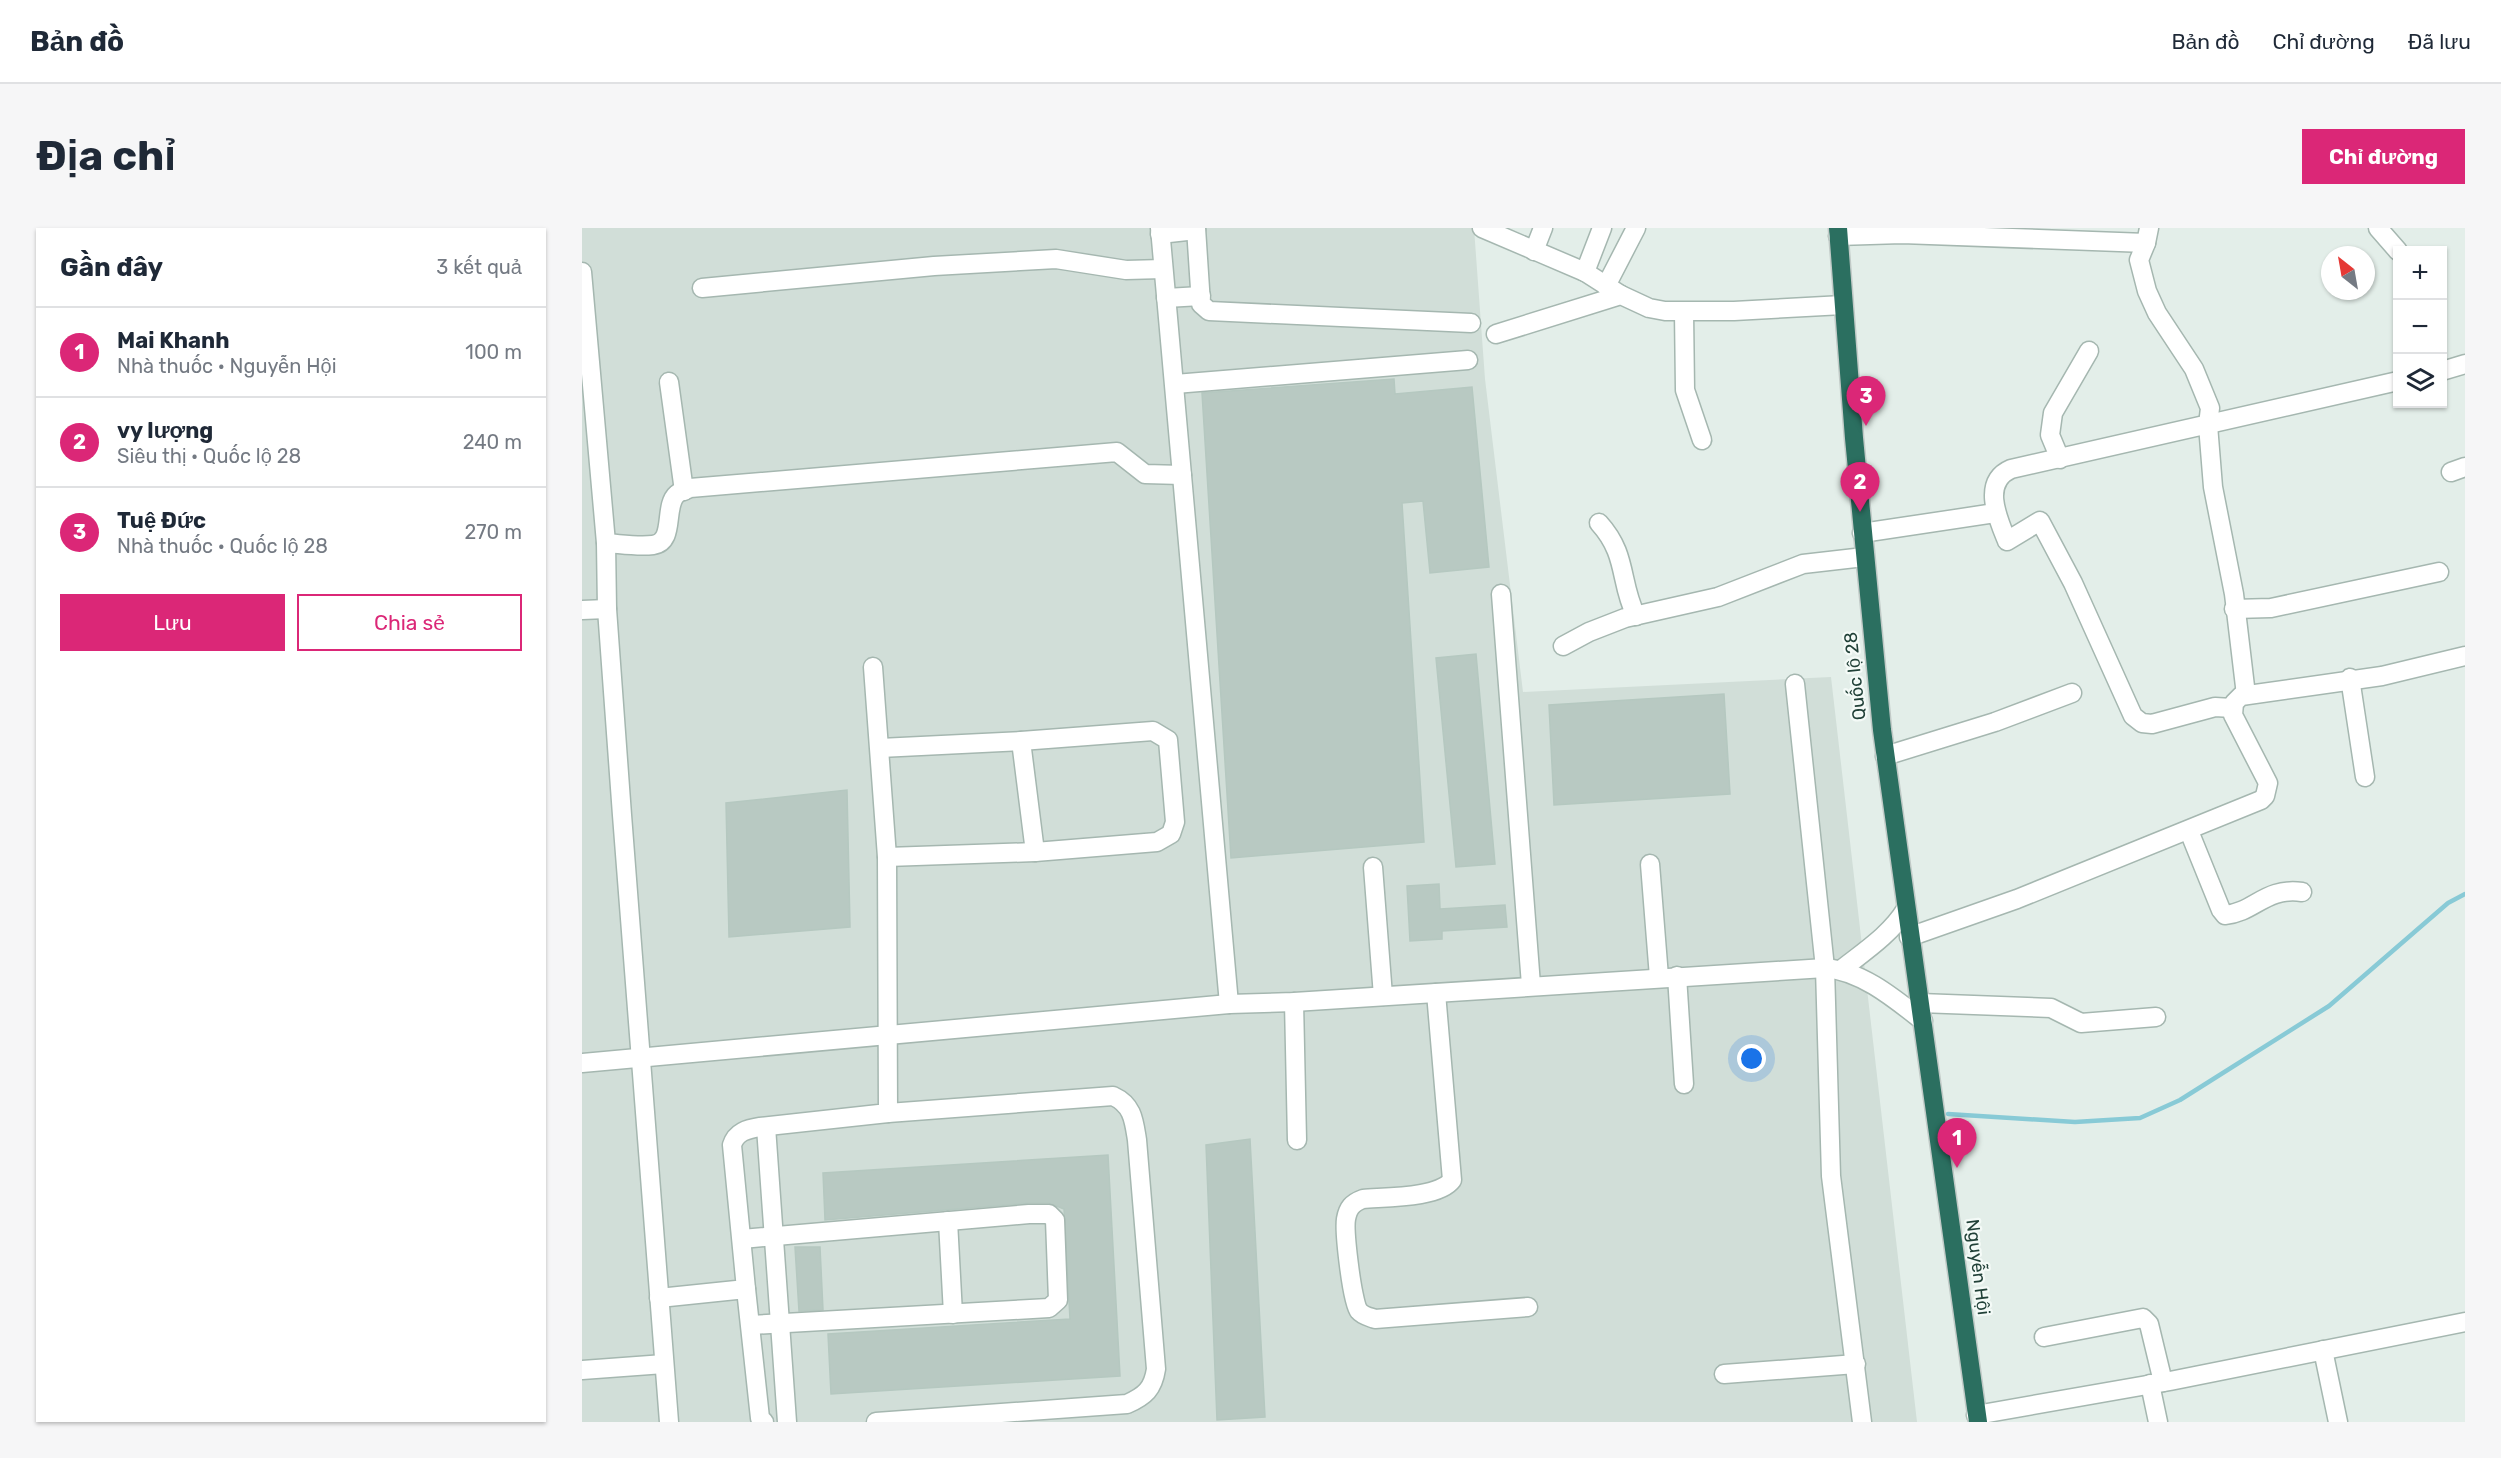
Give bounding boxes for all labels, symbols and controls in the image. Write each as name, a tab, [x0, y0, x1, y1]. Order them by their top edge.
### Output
text: Bản đồ	[30, 25, 124, 58]
text: Bản đồ	[2171, 29, 2240, 54]
text: Chỉ đường	[2273, 29, 2375, 54]
text: Đã lưu	[2408, 29, 2471, 54]
button: Chỉ đường	[2302, 129, 2465, 184]
text: Địa chỉ	[36, 131, 176, 181]
north arrow	[2321, 246, 2375, 300]
map controls	[2393, 246, 2447, 408]
button: +	[2393, 246, 2447, 300]
text: Gần đây	[60, 252, 163, 283]
text: 3 kết quả	[436, 255, 522, 279]
button: −	[2393, 300, 2447, 354]
text: Mai Khanh	[117, 327, 230, 354]
text: 1	[75, 340, 84, 364]
text: 100 m	[465, 340, 522, 364]
text: Nhà thuốc · Nguyễn Hội	[117, 354, 337, 378]
button: layers	[2393, 354, 2447, 408]
pin: 3	[1846, 376, 1886, 426]
text: vy lượng	[117, 417, 213, 444]
text: 2	[73, 430, 86, 454]
text: 240 m	[463, 430, 522, 454]
text: Siêu thị · Quốc lộ 28	[117, 444, 301, 468]
pin: 2	[1840, 462, 1880, 512]
text: Tuệ Đức	[117, 507, 206, 534]
text: 3	[73, 520, 86, 544]
text: 270 m	[465, 520, 522, 544]
text: Nhà thuốc · Quốc lộ 28	[117, 534, 328, 558]
button: Lưu	[60, 594, 285, 651]
button: Chia sẻ	[297, 594, 522, 651]
street label: Quốc lộ 28	[1839, 631, 1871, 721]
your location	[1737, 1044, 1766, 1073]
pin: 1	[1938, 1118, 1976, 1168]
street label: Nguyễn Hội	[1961, 1218, 1996, 1316]

